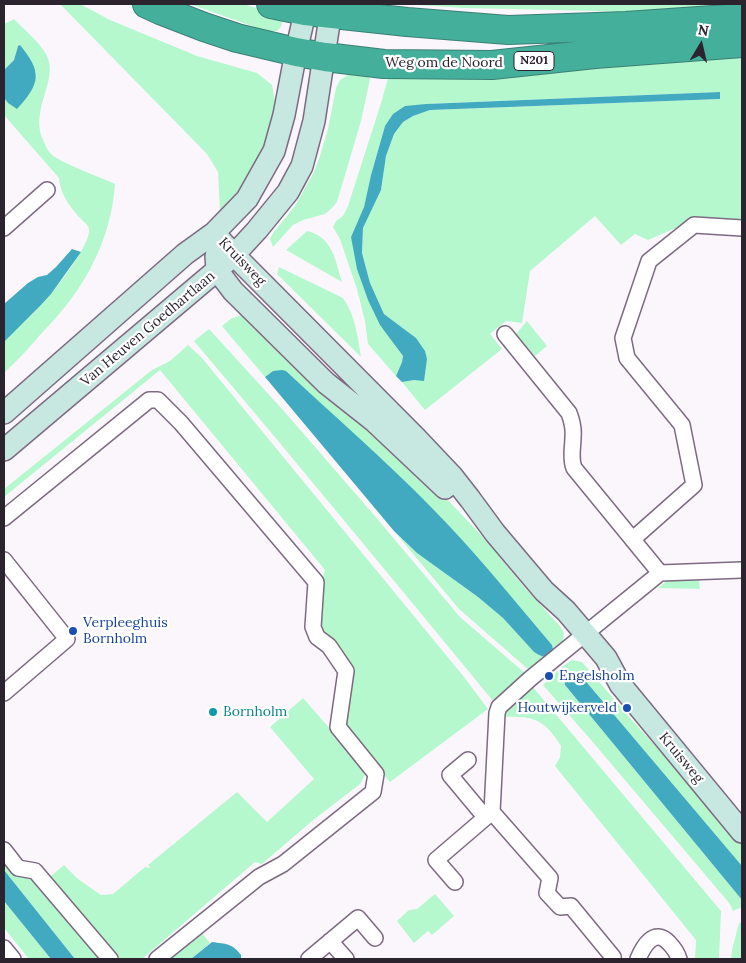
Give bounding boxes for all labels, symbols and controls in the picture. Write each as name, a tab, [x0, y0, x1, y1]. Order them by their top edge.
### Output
north arrow	[676, 20, 726, 70]
text: N	[697, 20, 710, 40]
road number: N201	[514, 51, 554, 70]
street label: Weg om de Noord	[385, 55, 503, 71]
street label: Kruisweg	[215, 234, 269, 290]
street label: Van Heuven Goedhartlaan	[77, 268, 219, 390]
place label: Verpleeghuis Bornholm	[83, 615, 168, 648]
marker: Verpleeghuis Bornholm	[67, 625, 79, 637]
place label: Engelsholm	[559, 668, 635, 684]
marker: Engelsholm	[543, 670, 555, 682]
place label: Houtwijkerveld	[517, 700, 617, 716]
marker: Houtwijkerveld	[621, 702, 633, 714]
place label: Bornholm	[223, 704, 287, 720]
marker: Bornholm	[207, 706, 219, 718]
street label: Kruisweg	[655, 729, 707, 787]

